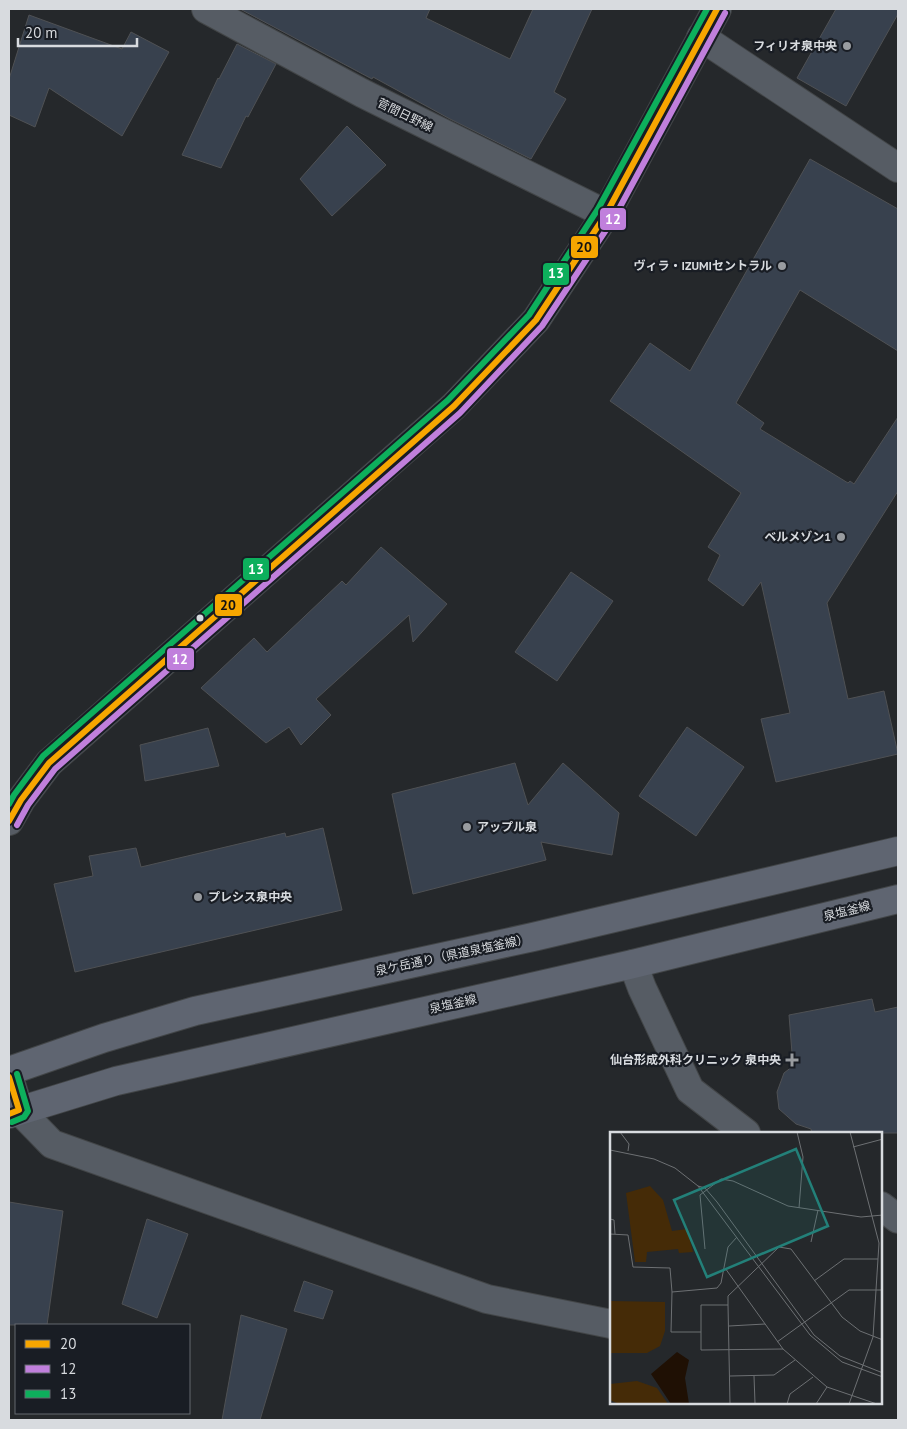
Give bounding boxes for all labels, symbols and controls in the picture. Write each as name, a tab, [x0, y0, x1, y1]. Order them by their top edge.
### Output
scale bar	[18, 15, 136, 47]
text: 20 m	[25, 23, 58, 42]
place label: フィリオ泉中央	[753, 38, 837, 53]
marker: フィリオ泉中央	[841, 40, 853, 52]
street label: 菅間日野線	[375, 95, 435, 134]
line badge: 12	[599, 207, 627, 231]
text: 12	[605, 210, 621, 228]
line badge: 20	[570, 235, 599, 259]
text: 20	[576, 238, 592, 256]
place label: ヴィラ・IZUMIセントラル	[634, 258, 772, 273]
marker: ヴィラ・IZUMIセントラル	[776, 260, 788, 272]
line badge: 13	[542, 262, 570, 286]
text: 13	[548, 264, 564, 282]
place label: ベルメゾン1	[764, 529, 831, 544]
marker: ベルメゾン1	[835, 531, 847, 543]
line badge: 13	[242, 557, 270, 581]
text: 13	[248, 560, 264, 578]
line badge: 20	[214, 593, 243, 617]
text: 20	[220, 596, 236, 614]
unlabelled marker	[195, 613, 205, 623]
line badge: 12	[166, 647, 195, 671]
text: 12	[172, 650, 188, 668]
place label: アップル泉	[477, 819, 537, 834]
marker: アップル泉	[461, 821, 473, 833]
place label: プレシス泉中央	[208, 889, 292, 904]
marker: プレシス泉中央	[192, 891, 204, 903]
street label: 泉塩釜線	[822, 897, 872, 924]
street label: 泉ケ岳通り（県道泉塩釜線）	[374, 931, 530, 978]
street label: 泉塩釜線	[428, 991, 478, 1016]
place label: 仙台形成外科クリニック 泉中央	[610, 1052, 781, 1067]
marker: 仙台形成外科クリニック 泉中央	[785, 1053, 799, 1067]
inset map	[610, 1132, 882, 1404]
legend	[15, 1324, 190, 1414]
text: 20	[60, 1334, 76, 1353]
text: 12	[60, 1359, 76, 1378]
text: 13	[60, 1384, 76, 1403]

